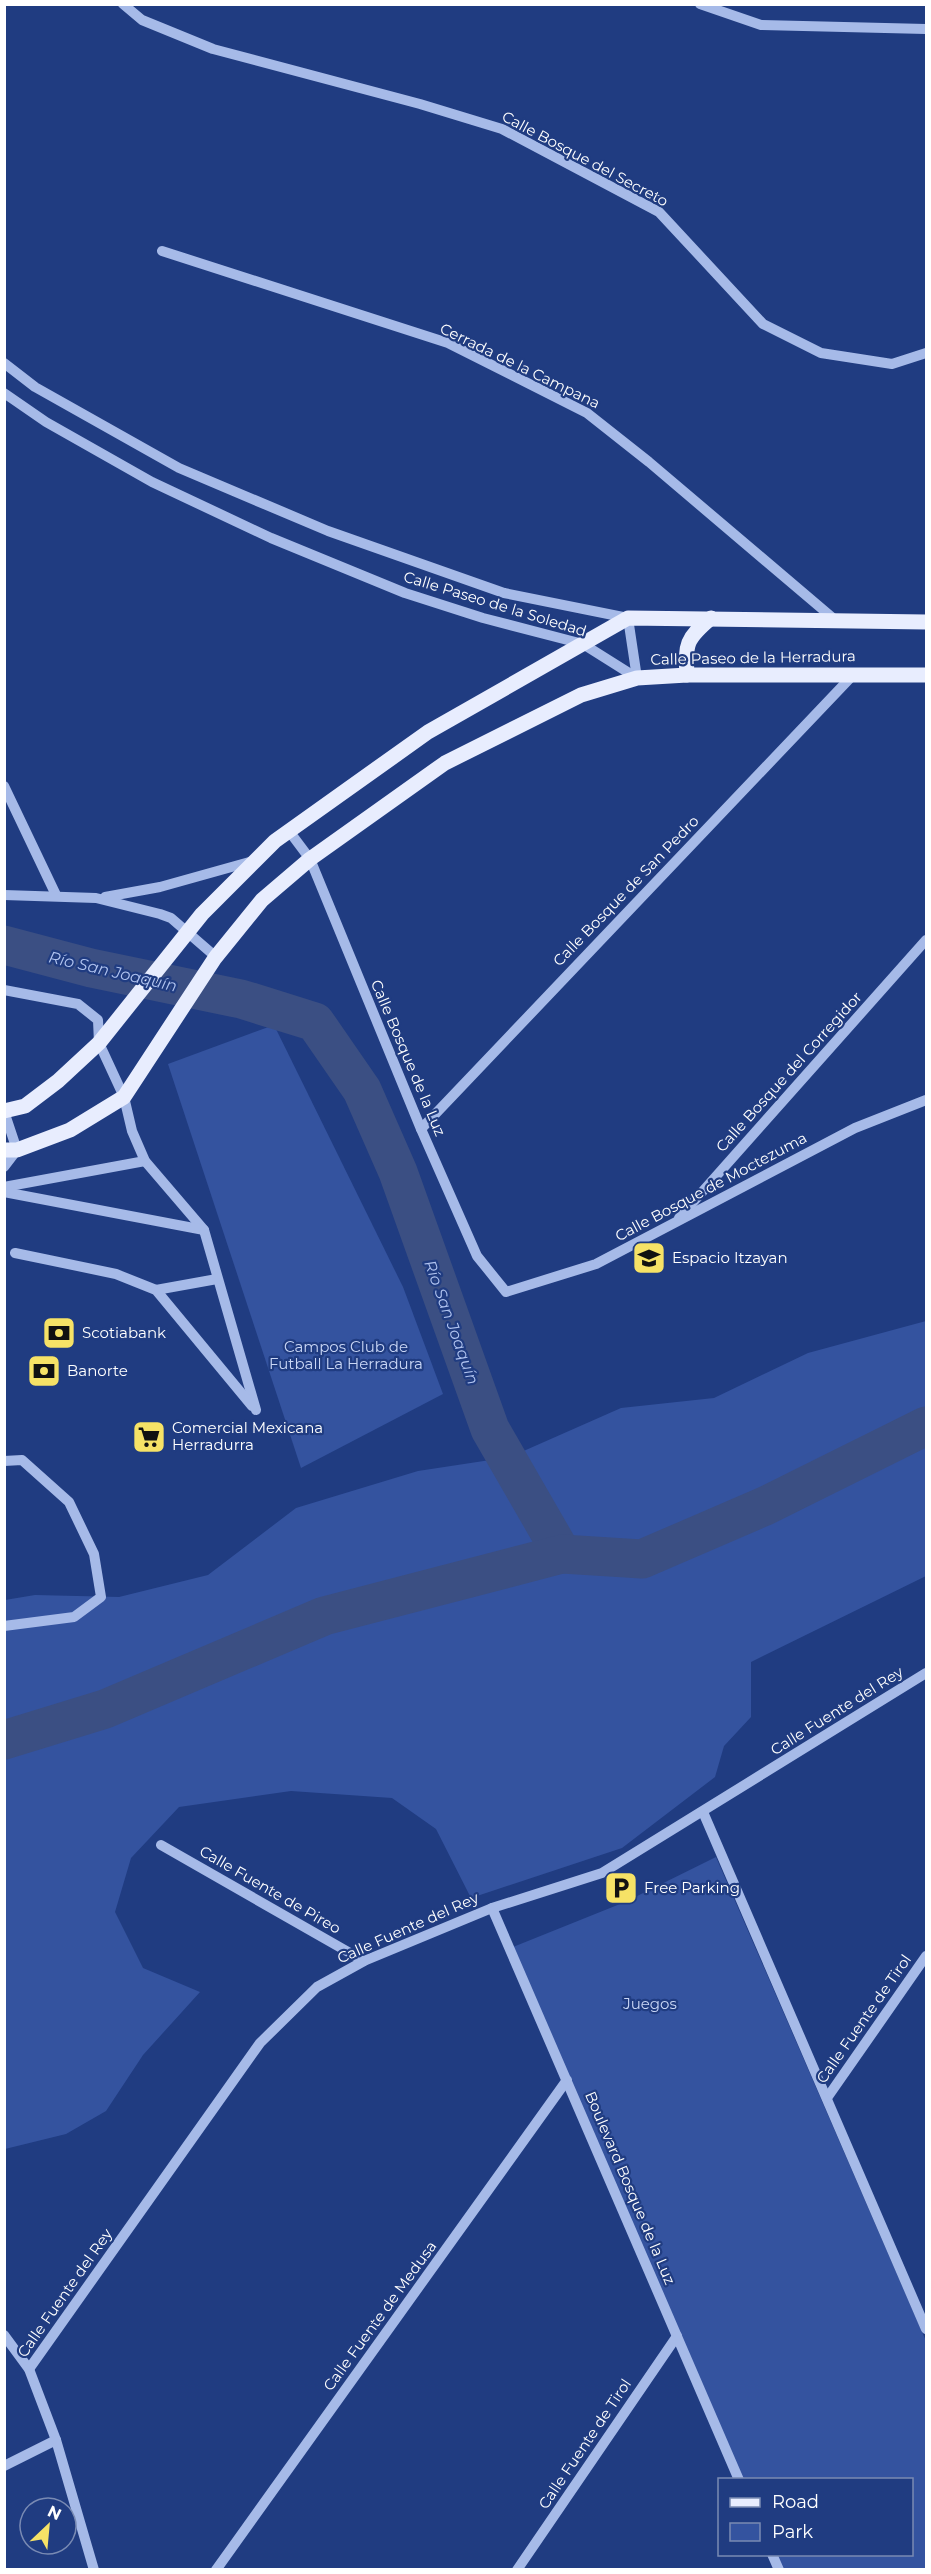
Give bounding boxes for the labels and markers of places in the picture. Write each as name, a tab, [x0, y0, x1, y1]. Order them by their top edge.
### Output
school or university icon: Espacio Itzayan	[631, 1240, 667, 1276]
place label: Espacio Itzayan	[672, 1248, 788, 1267]
bank icon: Scotiabank	[41, 1315, 77, 1351]
place label: Scotiabank	[82, 1323, 166, 1342]
bank icon: Banorte	[26, 1353, 62, 1389]
place label: Banorte	[67, 1361, 128, 1380]
place label: Comercial Mexicana Herradurra	[172, 1418, 323, 1454]
supermarket icon: Comercial Mexicana Herradurra	[131, 1419, 167, 1455]
parking icon: Free Parking	[603, 1870, 639, 1906]
place label: Free Parking	[644, 1878, 740, 1897]

